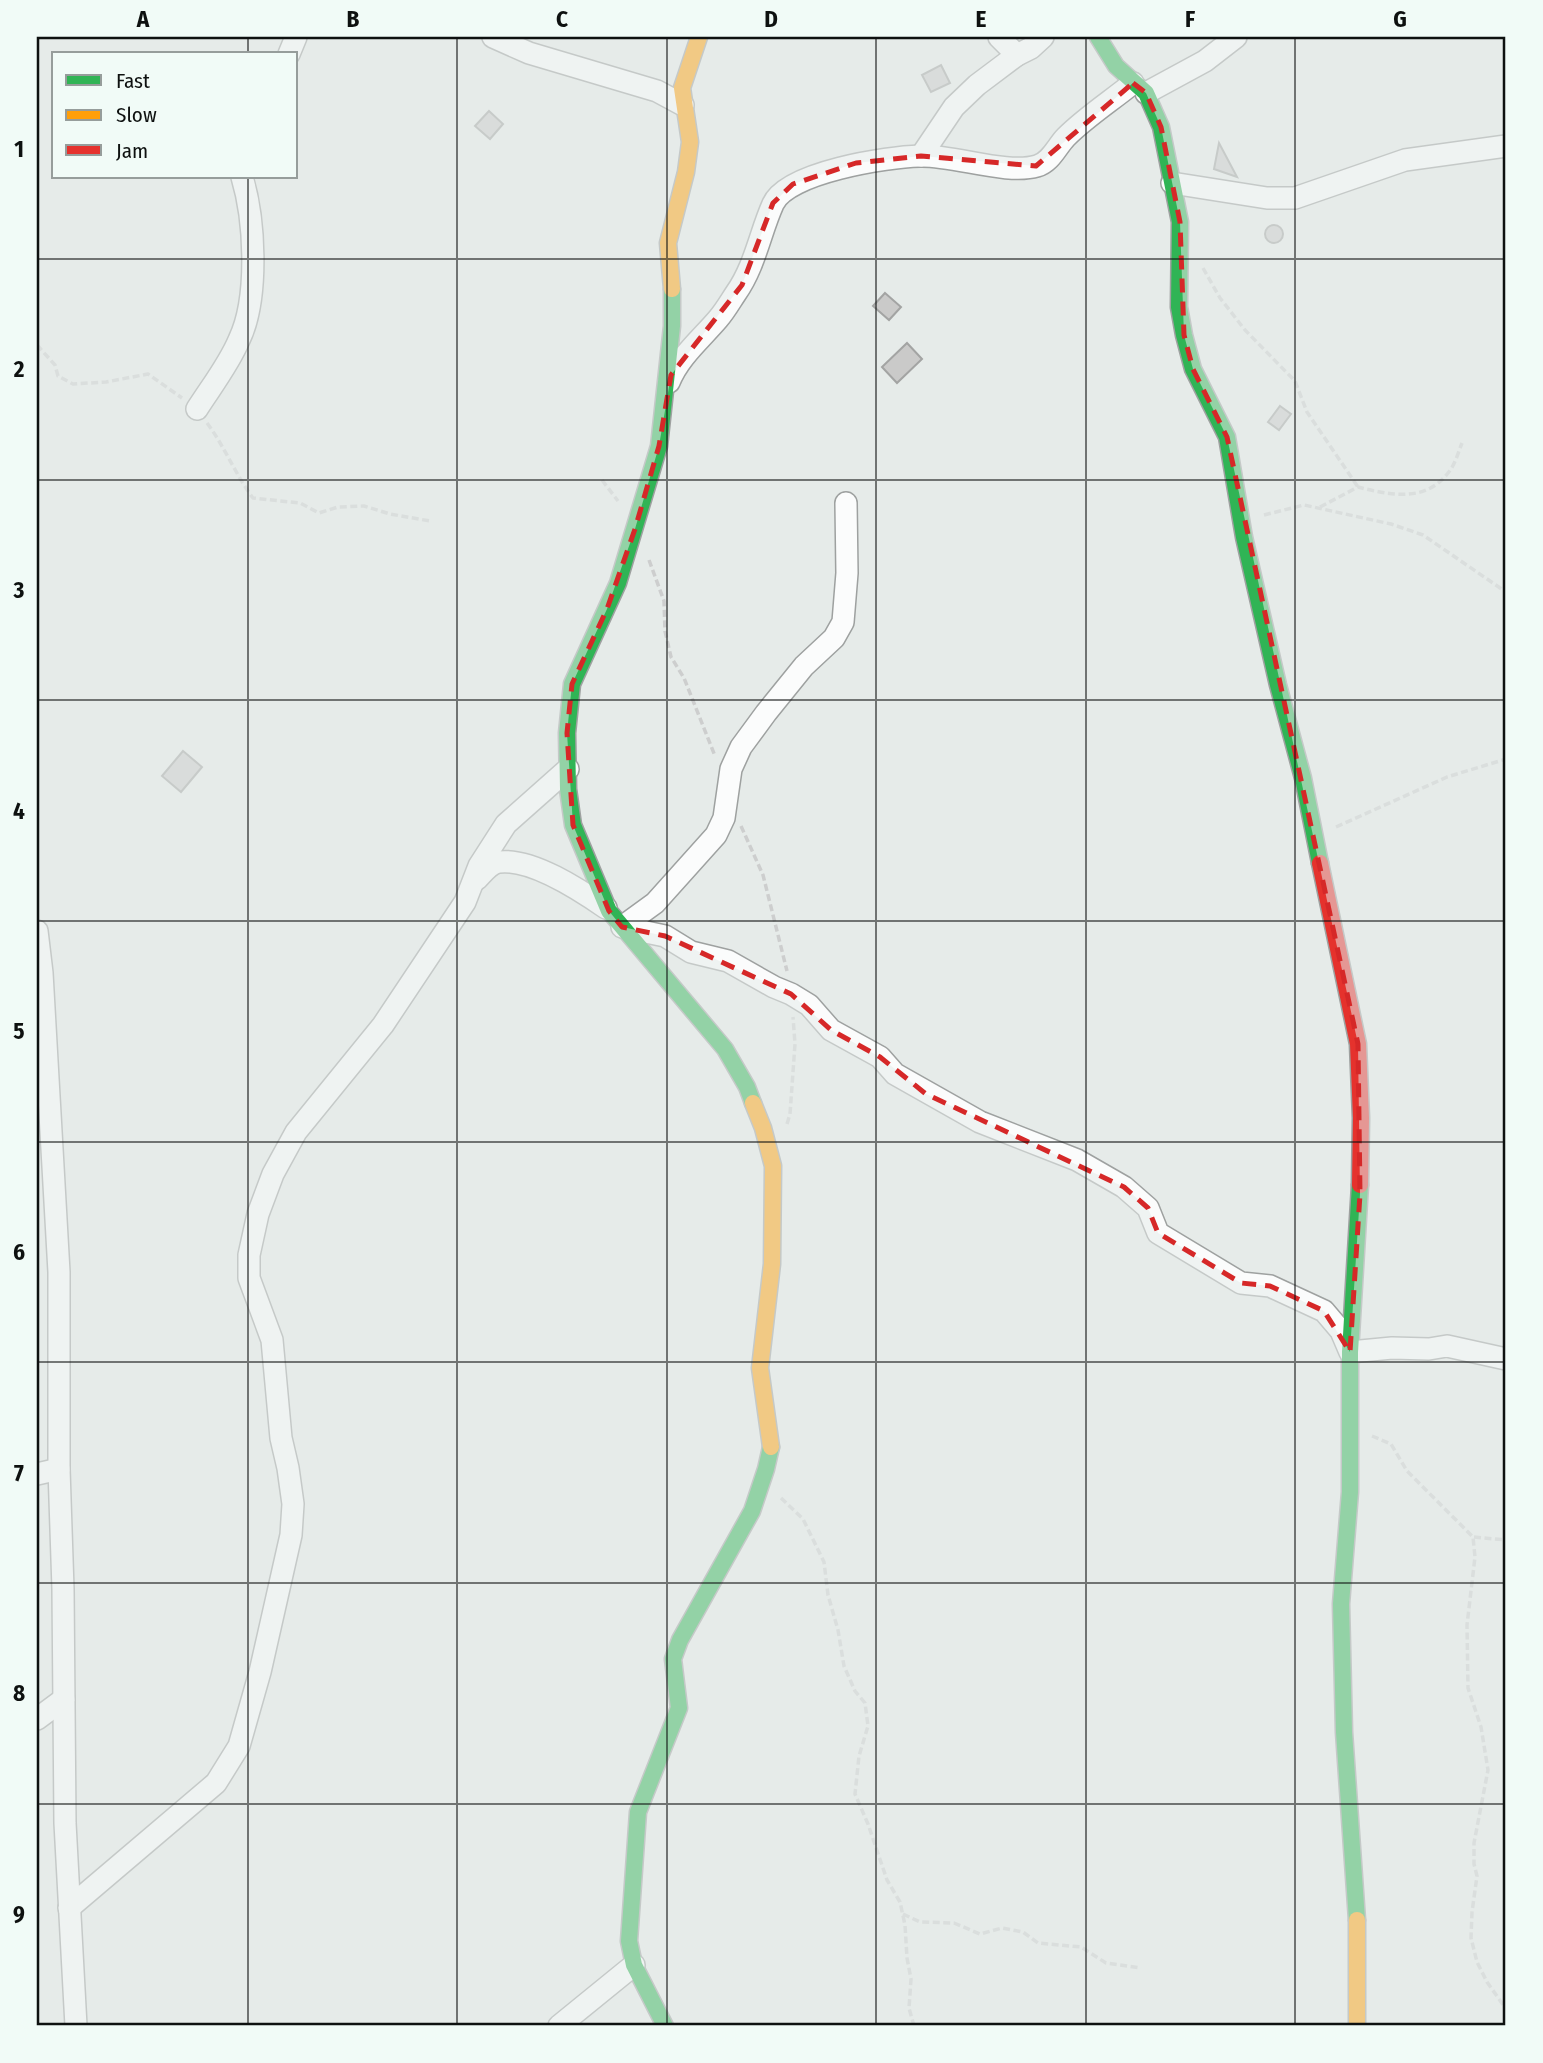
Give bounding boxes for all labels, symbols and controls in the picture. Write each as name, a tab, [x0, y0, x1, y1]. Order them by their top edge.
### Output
text: A	[136, 5, 150, 33]
text: B	[347, 5, 360, 33]
text: C	[556, 5, 568, 33]
text: D	[764, 5, 778, 33]
text: E	[976, 5, 987, 33]
text: F	[1185, 5, 1195, 33]
text: G	[1393, 5, 1407, 33]
legend	[52, 52, 298, 178]
text: Fast	[116, 68, 150, 94]
text: Slow	[116, 102, 157, 128]
text: 1	[14, 135, 24, 163]
text: Jam	[116, 138, 148, 164]
text: 2	[13, 355, 25, 383]
text: 3	[13, 576, 25, 604]
text: 4	[13, 797, 25, 825]
text: 5	[13, 1017, 25, 1045]
text: 6	[13, 1238, 25, 1266]
text: 7	[14, 1459, 24, 1487]
text: 8	[13, 1679, 25, 1707]
text: 9	[13, 1900, 25, 1928]

